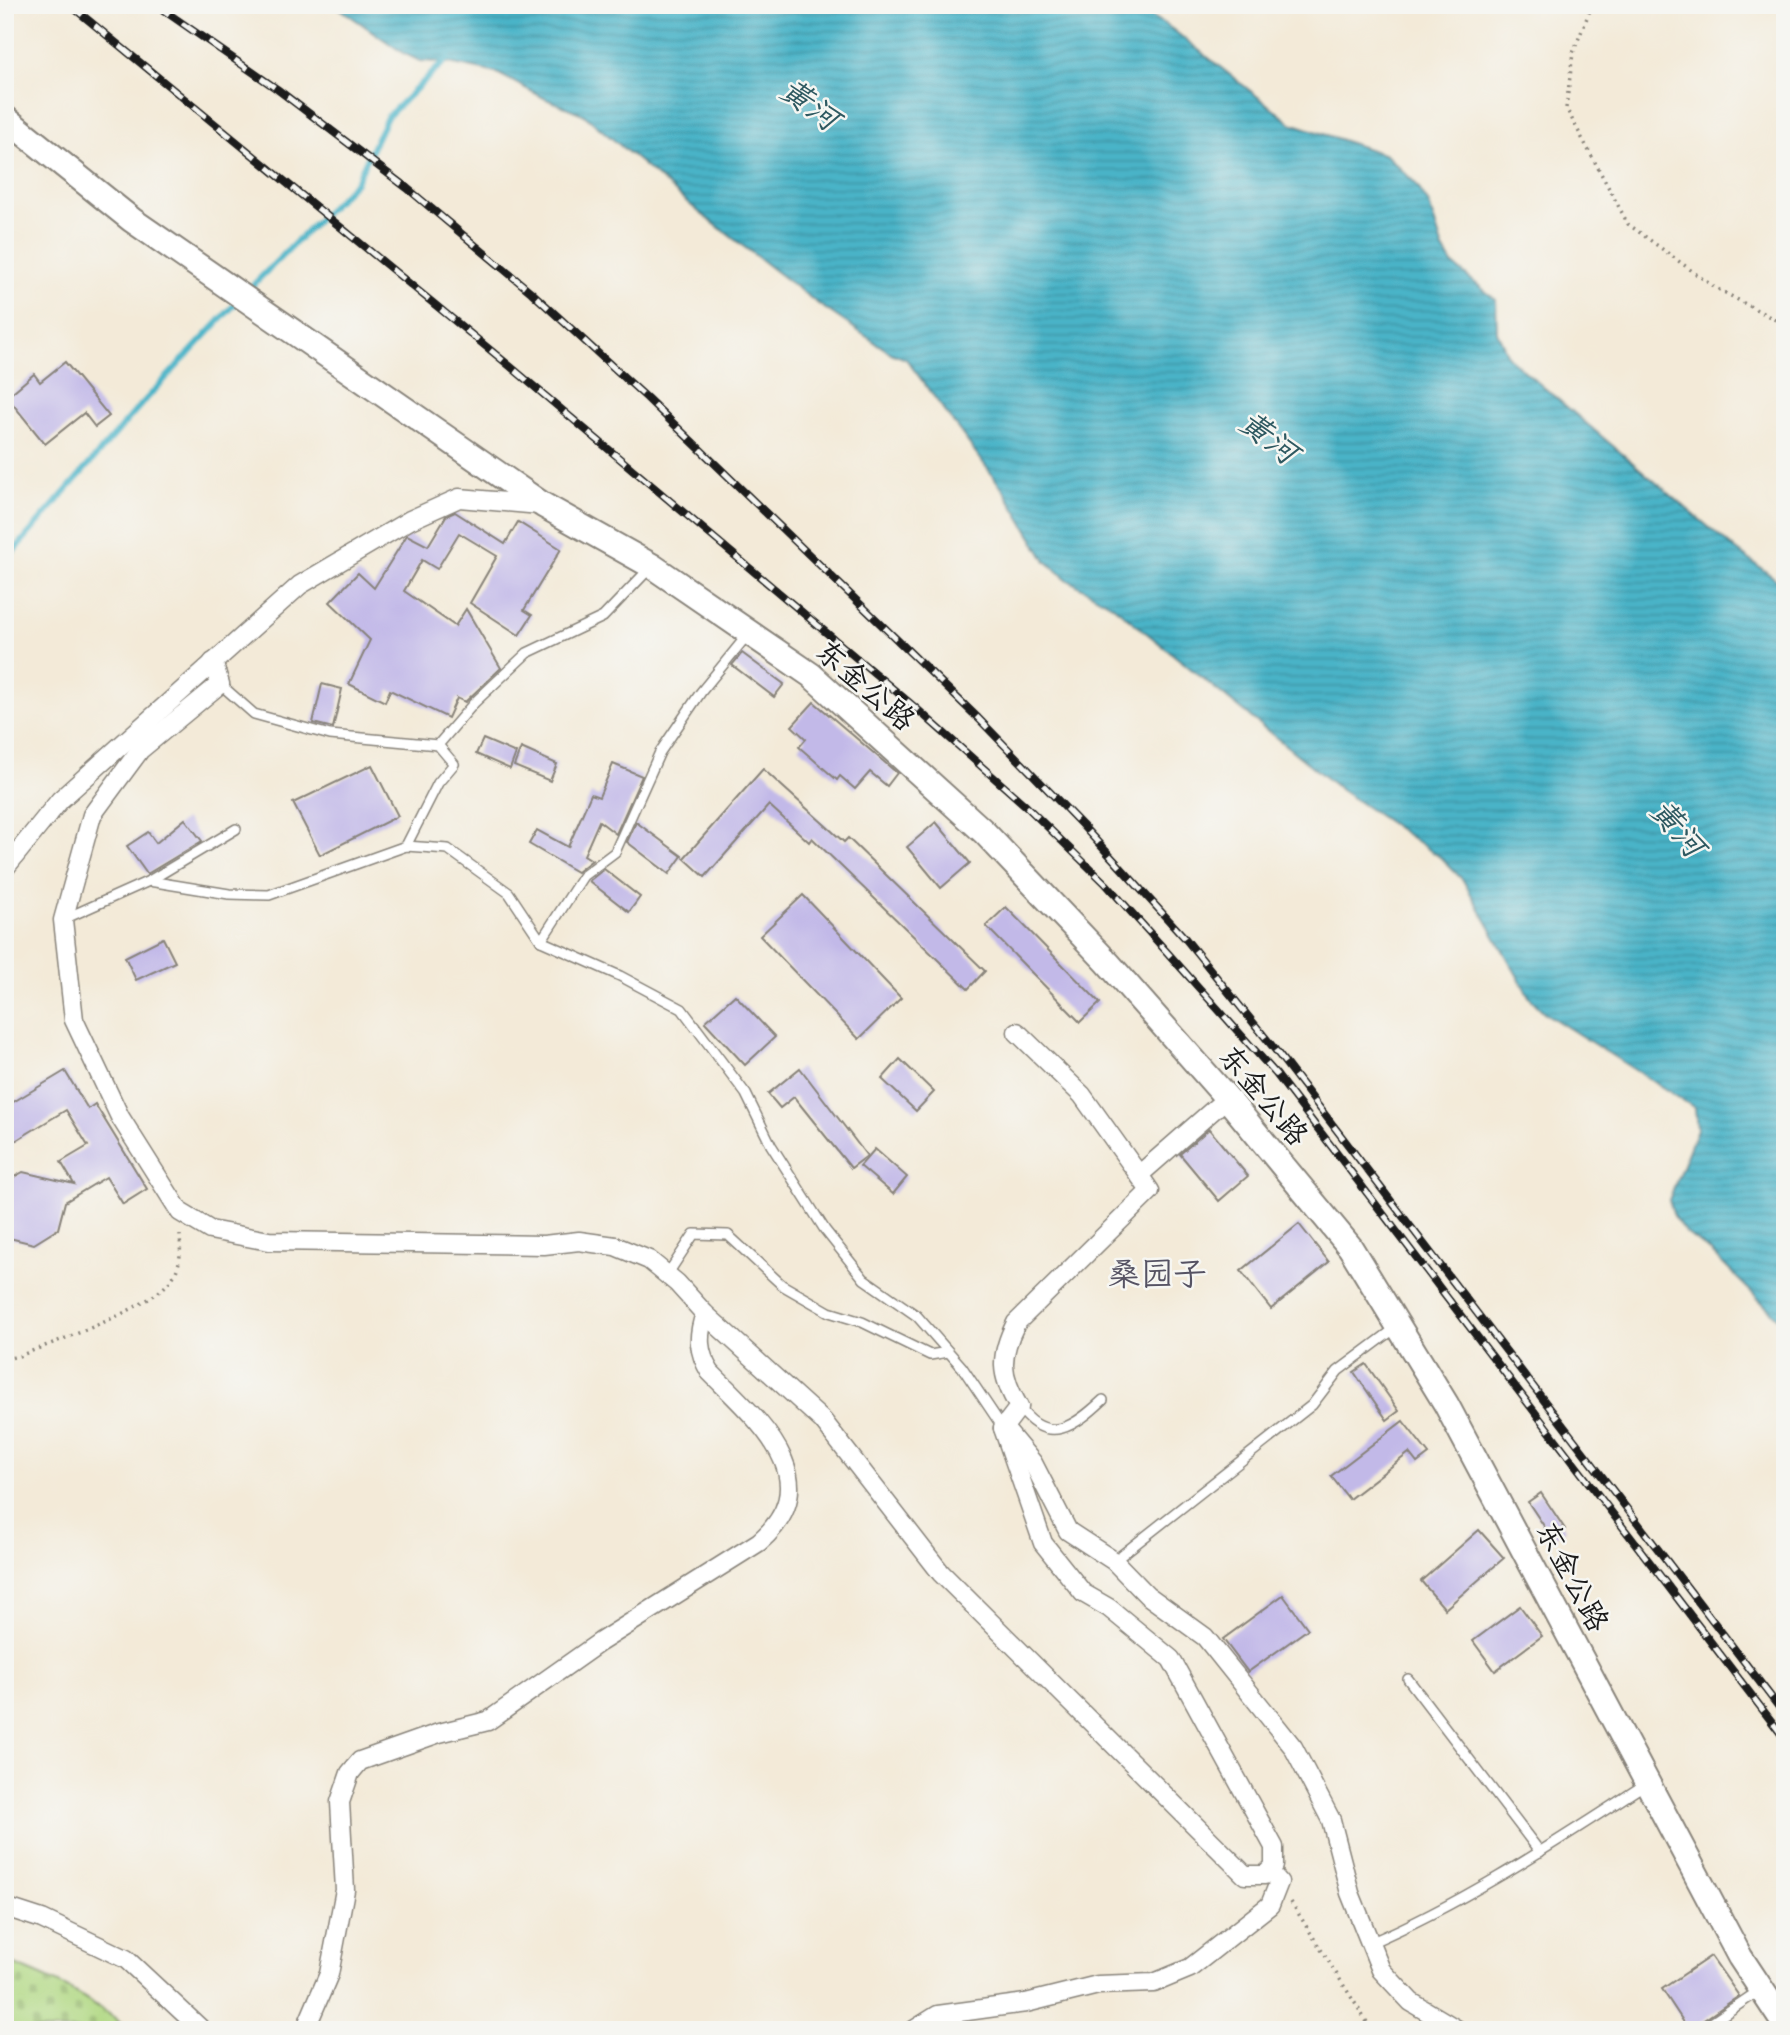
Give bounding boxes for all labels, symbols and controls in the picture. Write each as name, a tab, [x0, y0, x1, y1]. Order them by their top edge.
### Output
water label: 黄河	[773, 70, 851, 141]
water label: 黄河	[1232, 402, 1310, 475]
street label: 东金公路	[809, 632, 923, 738]
water label: 黄河	[1643, 791, 1717, 868]
street label: 东金公路	[1211, 1037, 1317, 1153]
district label: 桑园子	[1108, 1254, 1207, 1293]
street label: 东金公路	[1528, 1514, 1618, 1638]

